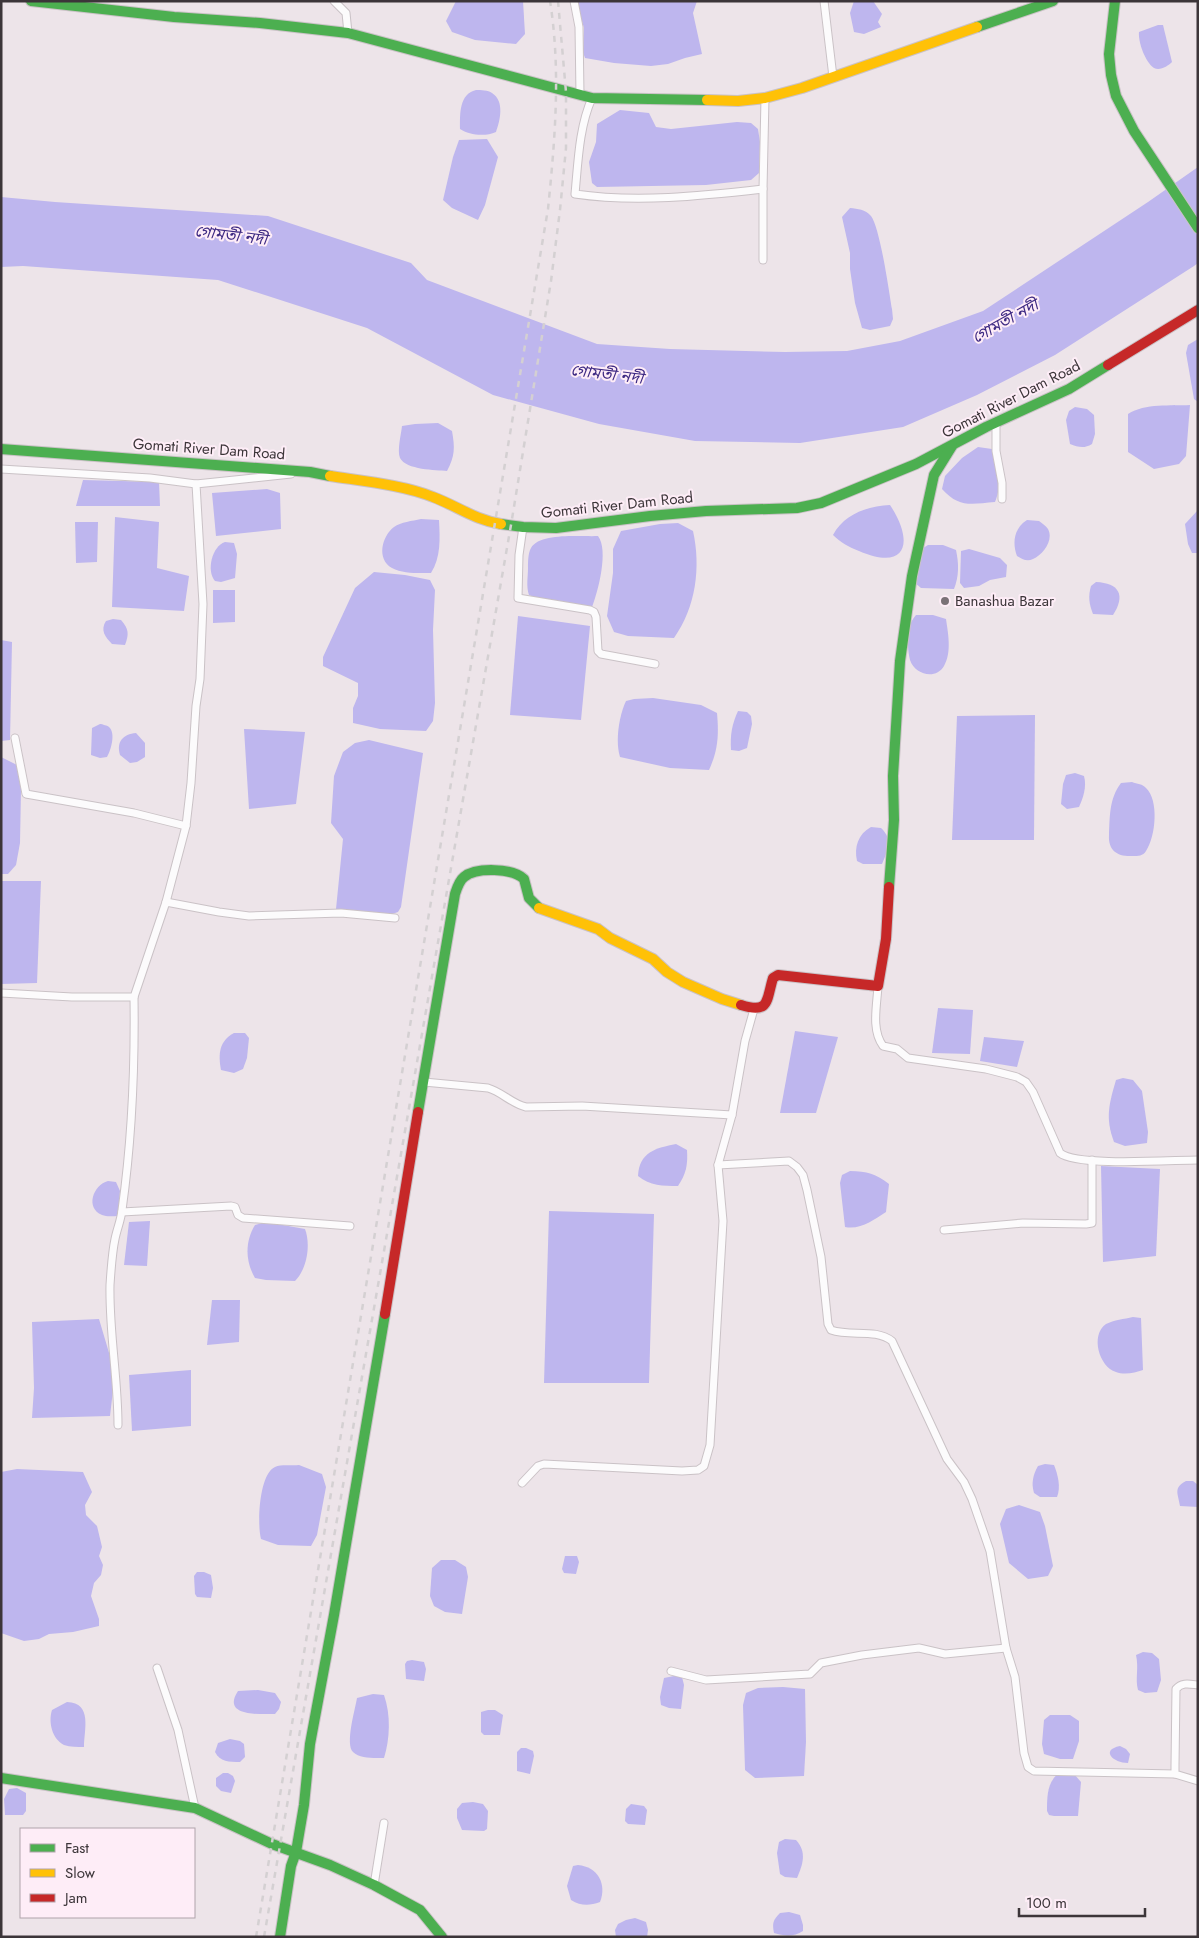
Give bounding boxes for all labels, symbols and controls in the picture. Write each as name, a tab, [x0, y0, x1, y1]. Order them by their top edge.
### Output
water label: গোমতী নদী	[194, 219, 271, 251]
water label: গোমতী নদী	[968, 292, 1045, 349]
street label: Gomati River Dam Road	[938, 355, 1084, 443]
water label: গোমতী নদী	[570, 358, 647, 390]
street label: Gomati River Dam Road	[132, 433, 286, 465]
street label: Gomati River Dam Road	[540, 486, 694, 524]
place label: Banashua Bazar	[955, 590, 1055, 612]
marker: Banashua Bazar	[939, 595, 951, 607]
legend	[20, 1828, 195, 1918]
text: Fast	[65, 1837, 89, 1859]
text: Slow	[65, 1862, 96, 1884]
scale bar	[1019, 1886, 1145, 1918]
text: Jam	[63, 1887, 88, 1909]
text: 100 m	[1026, 1892, 1067, 1914]

